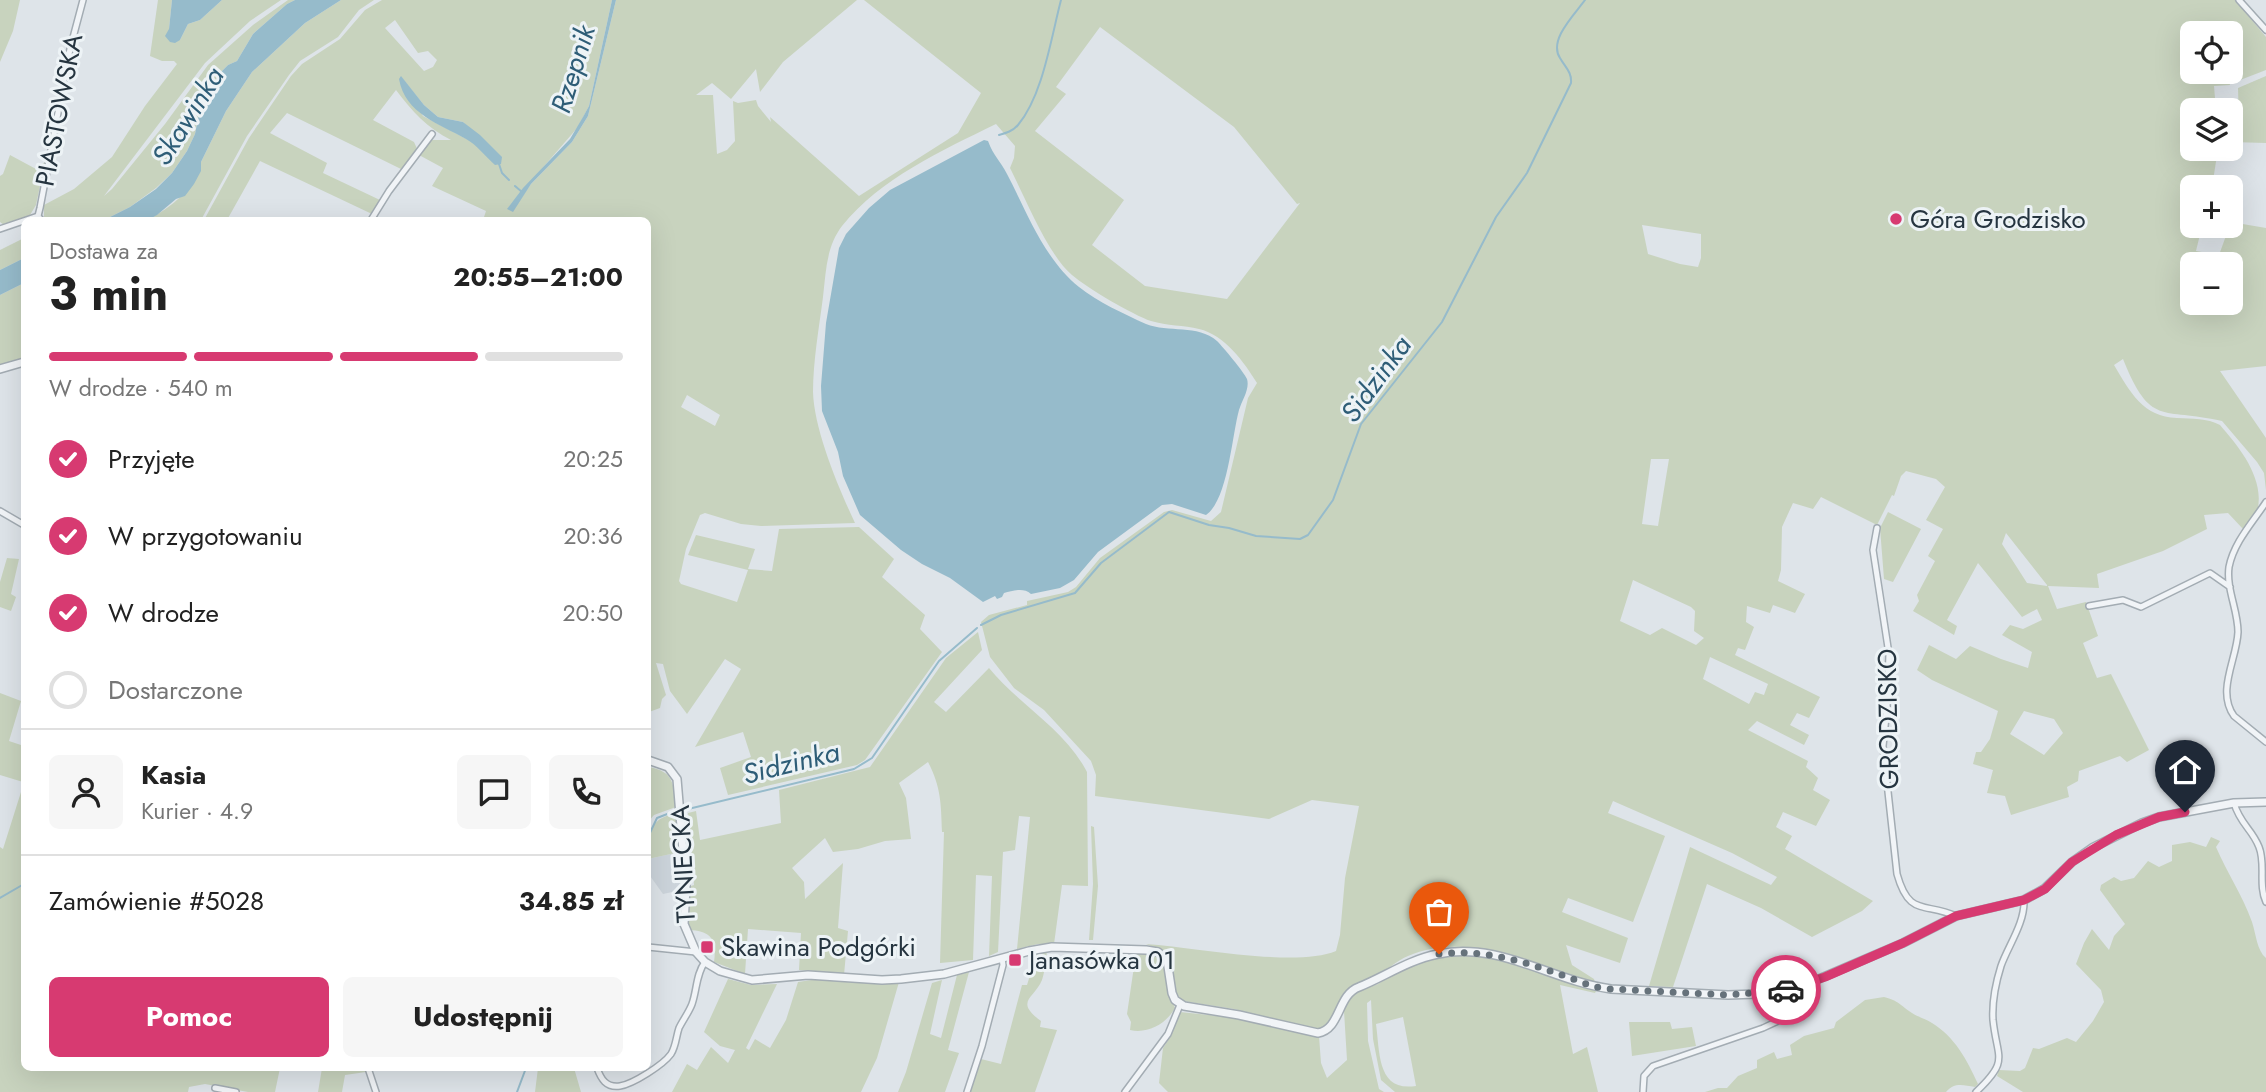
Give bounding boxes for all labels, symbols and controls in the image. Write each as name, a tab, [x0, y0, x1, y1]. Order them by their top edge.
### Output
water label: Rzepnik	[540, 19, 606, 118]
map controls	[2180, 21, 2243, 315]
button: locate	[2180, 21, 2243, 84]
street label: PIASTOWSKA	[26, 30, 93, 189]
water label: Skawinka	[142, 58, 235, 173]
button: layers	[2180, 98, 2243, 161]
button: +	[2180, 175, 2243, 238]
place label: Góra Grodzisko	[1910, 200, 2086, 238]
marker: Góra Grodzisko	[1888, 211, 1904, 227]
text: Dostawa za	[49, 234, 158, 268]
button: −	[2180, 252, 2243, 315]
text: 20:55–21:00	[453, 258, 623, 296]
text: 3 min	[49, 261, 168, 327]
water label: Sidzinka	[1330, 327, 1422, 431]
text: W drodze · 540 m	[49, 371, 233, 405]
icon: check	[49, 440, 87, 478]
text: Przyjęte	[108, 440, 195, 478]
text: 20:25	[563, 442, 623, 476]
icon: check	[49, 517, 87, 555]
text: W przygotowaniu	[108, 517, 303, 555]
text: 20:36	[563, 519, 623, 553]
icon: check	[49, 594, 87, 632]
text: W drodze	[108, 594, 219, 632]
text: 20:50	[562, 596, 623, 630]
street label: GRODZISKO	[1868, 648, 1908, 790]
text: Dostarczone	[108, 671, 243, 709]
water label: Sidzinka	[738, 731, 844, 795]
pin	[2155, 740, 2215, 812]
icon: home	[2166, 751, 2204, 789]
button: person	[49, 755, 123, 829]
button: chat	[457, 755, 531, 829]
button: phone	[549, 755, 623, 829]
text: Kasia	[141, 756, 206, 794]
text: Kurier · 4.9	[141, 794, 253, 828]
street label: TYNIECKA	[661, 803, 705, 924]
text: Zamówienie #5028	[49, 882, 264, 920]
text: 34.85 zł	[519, 882, 623, 920]
pin	[1409, 882, 1469, 954]
icon: bag	[1420, 893, 1458, 931]
place label: Skawina Podgórki	[721, 928, 916, 966]
marker: Skawina Podgórki	[699, 939, 715, 955]
place label: Janasówka 01	[1026, 941, 1175, 979]
marker: Janasówka 01	[1007, 952, 1023, 968]
courier	[1751, 955, 1821, 1025]
icon: car	[1767, 971, 1805, 1009]
button: Pomoc	[49, 977, 329, 1057]
button: Udostępnij	[343, 977, 623, 1057]

